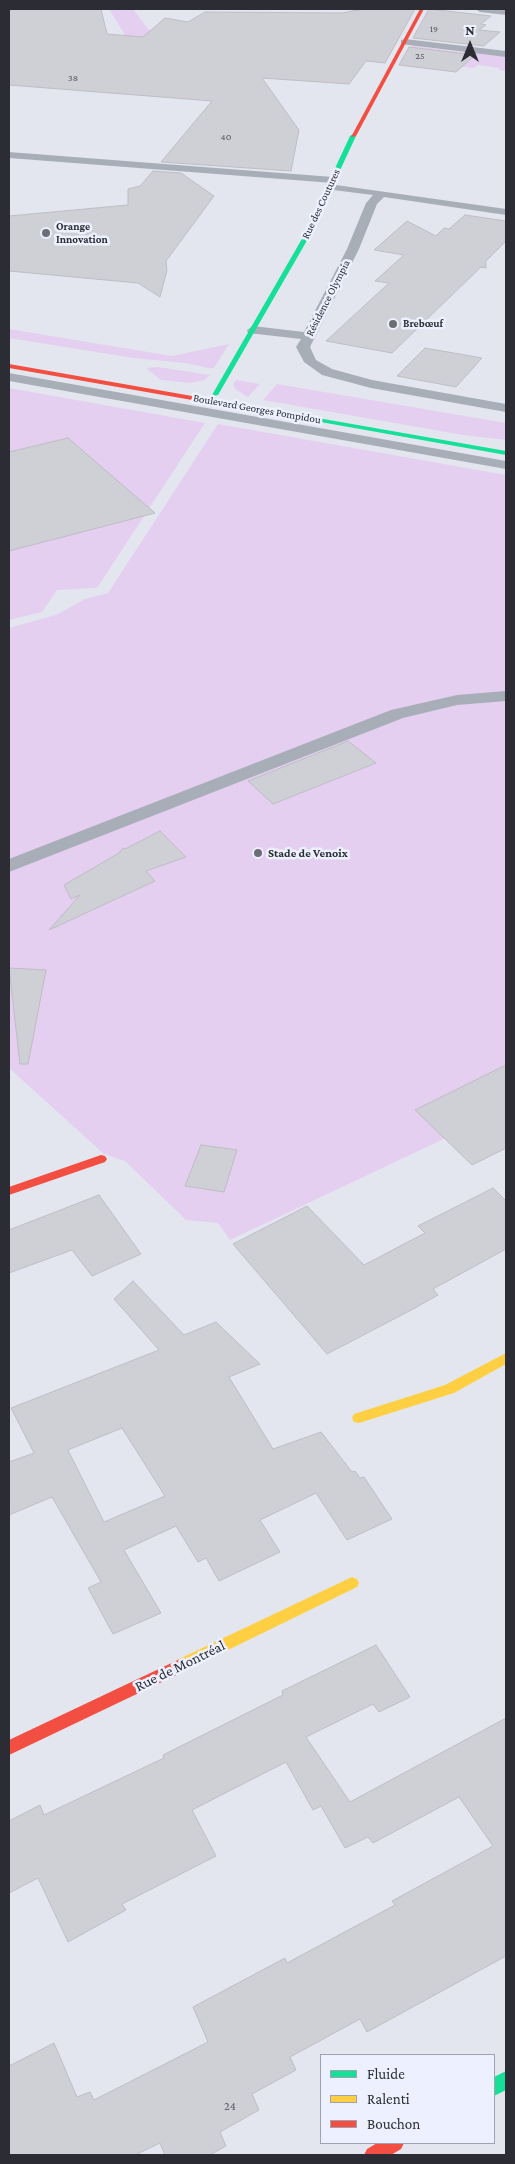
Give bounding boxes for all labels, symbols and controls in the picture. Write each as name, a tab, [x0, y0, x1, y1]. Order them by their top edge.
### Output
north arrow	[445, 20, 495, 70]
text: N	[465, 22, 475, 38]
house number: 19	[430, 23, 438, 35]
house number: 25	[415, 50, 425, 62]
house number: 38	[68, 72, 78, 84]
house number: 40	[221, 131, 231, 143]
street label: Rue des Coutures	[299, 167, 343, 241]
place label: Orange Innovation	[56, 220, 108, 246]
marker: Orange Innovation	[40, 227, 52, 239]
street label: Résidence Olympia	[303, 258, 353, 338]
place label: Brebœuf	[403, 317, 443, 331]
marker: Brebœuf	[387, 318, 399, 330]
street label: Boulevard Georges Pompidou	[192, 391, 322, 427]
place label: Stade de Venoix	[268, 846, 348, 860]
marker: Stade de Venoix	[252, 847, 264, 859]
street label: Rue de Montréal	[132, 1636, 228, 1696]
legend	[320, 2054, 495, 2144]
text: Fluide	[367, 2066, 405, 2082]
text: Ralenti	[367, 2091, 410, 2107]
house number: 24	[224, 2099, 236, 2113]
text: Bouchon	[367, 2116, 420, 2132]

